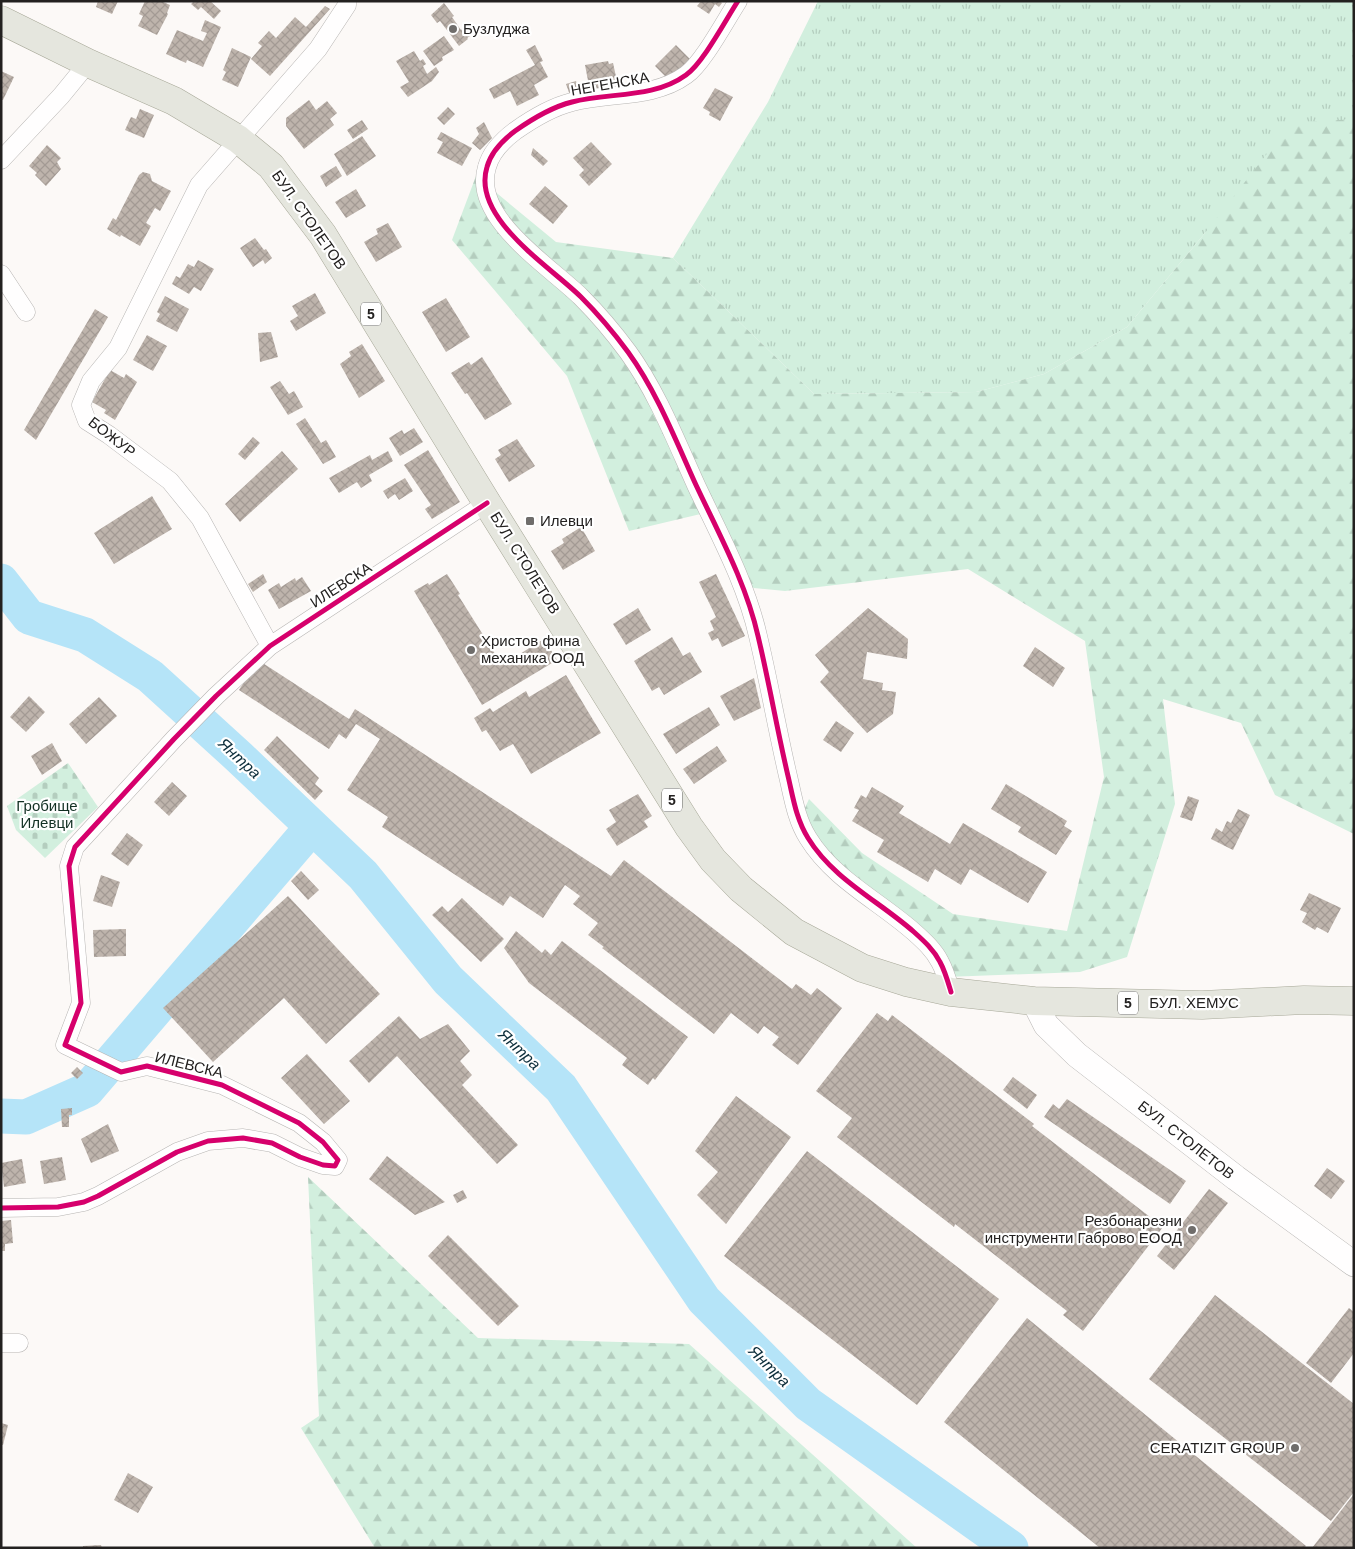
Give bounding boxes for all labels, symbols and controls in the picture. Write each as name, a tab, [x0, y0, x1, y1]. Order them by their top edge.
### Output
place label: Бузлуджа	[463, 20, 530, 37]
marker: Бузлуджа	[447, 23, 459, 35]
street label: НЕГЕНСКА	[569, 68, 650, 99]
street label: БУЛ. СТОЛЕТОВ	[269, 167, 350, 273]
road number: 5	[361, 302, 381, 326]
street label: БОЖУР	[86, 413, 139, 460]
street label: БУЛ. СТОЛЕТОВ	[487, 509, 564, 617]
place label: Илевци	[540, 512, 593, 529]
marker: Илевци	[524, 515, 536, 527]
street label: ИЛЕВСКА	[307, 558, 375, 611]
place label: Христов фина механика ООД	[481, 632, 584, 666]
marker: Христов фина механика ООД	[465, 644, 477, 656]
water label: Янтра	[215, 734, 264, 782]
road number: 5	[662, 788, 682, 812]
park label: Гробище Илевци	[16, 797, 78, 831]
road number: 5	[1118, 991, 1138, 1014]
street label: БУЛ. ХЕМУС	[1149, 994, 1239, 1011]
water label: Янтра	[495, 1025, 544, 1073]
street label: ИЛЕВСКА	[153, 1048, 225, 1081]
street label: БУЛ. СТОЛЕТОВ	[1135, 1097, 1238, 1182]
place label: Резбонарезни инструменти Габрово ЕООД	[985, 1212, 1182, 1246]
marker: Резбонарезни инструменти Габрово ЕООД	[1186, 1224, 1198, 1236]
water label: Янтра	[745, 1342, 794, 1390]
place label: CERATIZIT GROUP	[1150, 1439, 1285, 1456]
marker: CERATIZIT GROUP	[1289, 1442, 1301, 1454]

